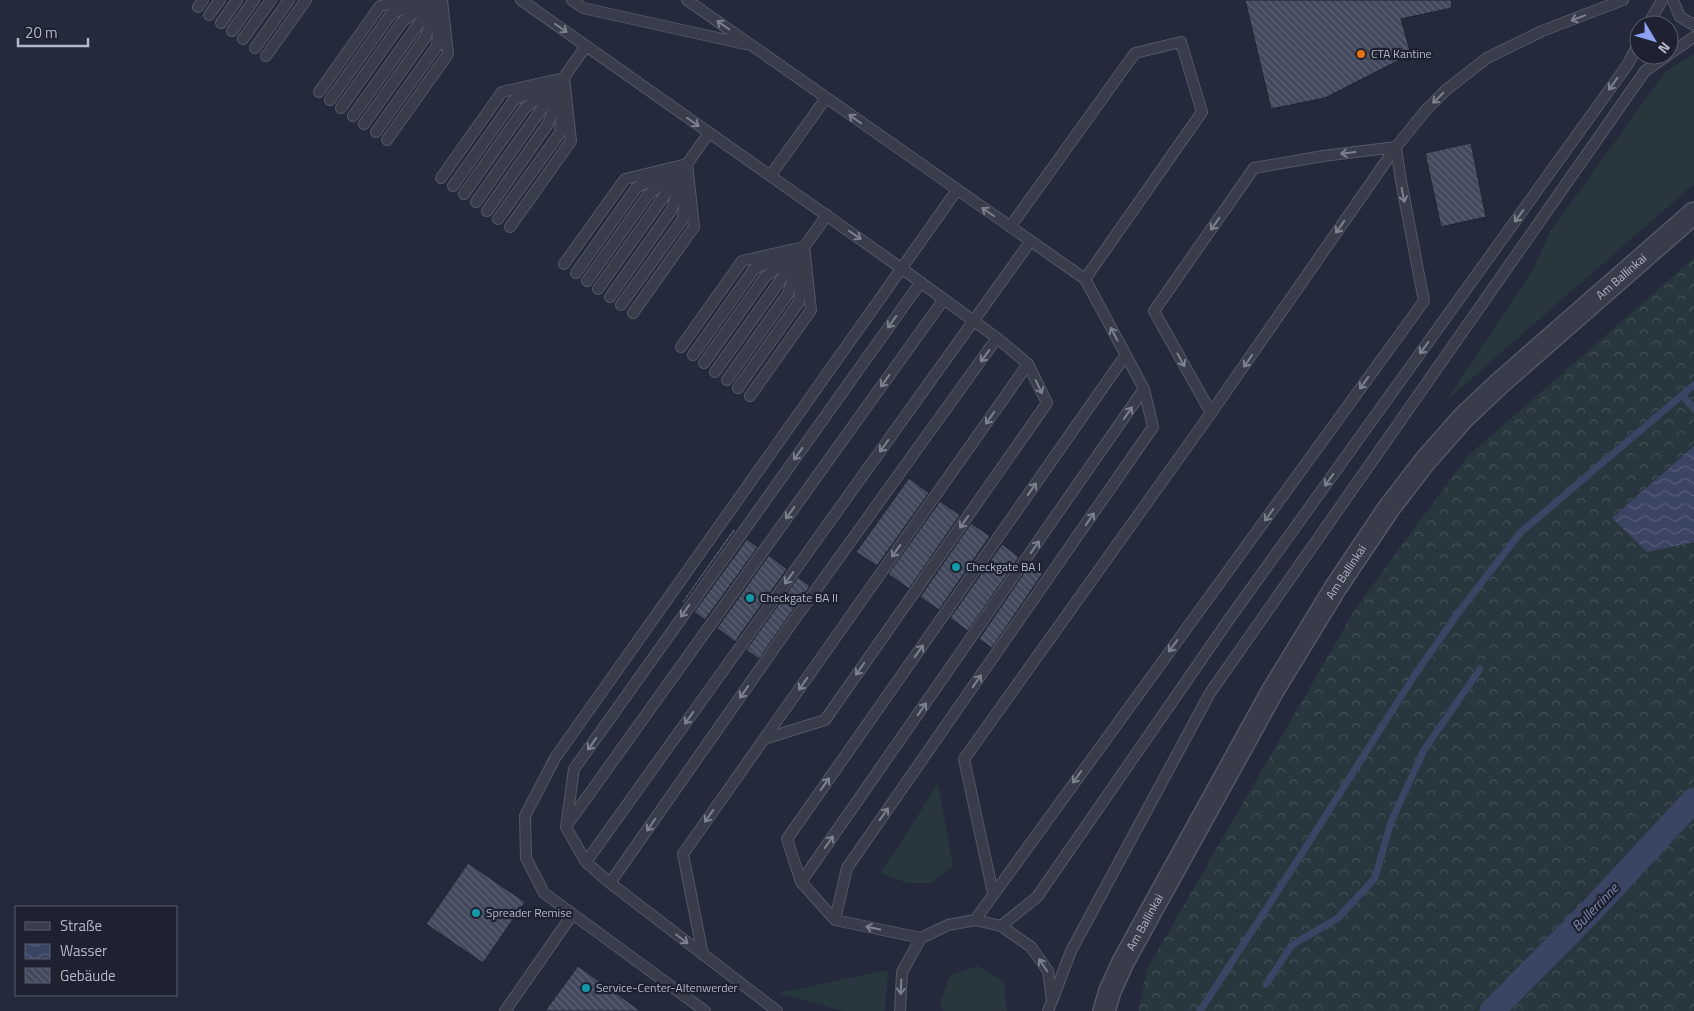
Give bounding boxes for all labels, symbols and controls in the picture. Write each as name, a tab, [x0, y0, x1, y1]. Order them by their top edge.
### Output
one-way arrow	[1570, 14, 1585, 23]
scale bar	[18, 15, 88, 47]
north arrow	[1629, 15, 1679, 65]
one-way arrow	[716, 20, 730, 30]
text: 20 m	[25, 21, 58, 44]
one-way arrow	[553, 23, 567, 33]
text: N	[1653, 38, 1676, 59]
place label: CTA Kantine	[1371, 44, 1432, 63]
marker: CTA Kantine	[1355, 48, 1367, 60]
one-way arrow	[1608, 76, 1618, 90]
one-way arrow	[1432, 91, 1444, 104]
one-way arrow	[849, 113, 862, 124]
one-way arrow	[686, 116, 700, 127]
one-way arrow	[1340, 148, 1356, 158]
one-way arrow	[1399, 187, 1409, 203]
one-way arrow	[981, 207, 995, 217]
one-way arrow	[1513, 209, 1524, 222]
one-way arrow	[1210, 217, 1220, 231]
one-way arrow	[1335, 220, 1345, 234]
one-way arrow	[848, 230, 862, 240]
street label: Am Ballinkai	[1591, 249, 1651, 304]
one-way arrow	[887, 315, 897, 329]
one-way arrow	[1109, 327, 1119, 342]
one-way arrow	[1419, 341, 1429, 355]
one-way arrow	[979, 349, 990, 362]
one-way arrow	[1177, 352, 1187, 366]
one-way arrow	[1243, 353, 1253, 367]
one-way arrow	[880, 374, 890, 388]
one-way arrow	[1359, 376, 1369, 390]
one-way arrow	[1035, 379, 1045, 394]
one-way arrow	[1123, 406, 1133, 420]
one-way arrow	[985, 411, 995, 425]
one-way arrow	[879, 439, 889, 453]
one-way arrow	[792, 447, 803, 460]
one-way arrow	[1324, 473, 1334, 487]
one-way arrow	[1027, 482, 1037, 496]
one-way arrow	[785, 506, 795, 520]
one-way arrow	[1264, 508, 1274, 522]
one-way arrow	[1085, 512, 1095, 526]
one-way arrow	[959, 515, 969, 529]
one-way arrow	[1030, 540, 1040, 554]
street label: Am Ballinkai	[1321, 541, 1371, 603]
one-way arrow	[891, 544, 901, 558]
place label: Checkgate BA I	[966, 557, 1041, 576]
marker: Checkgate BA I	[950, 561, 962, 573]
one-way arrow	[784, 571, 794, 585]
place label: Checkgate BA II	[760, 588, 838, 607]
marker: Checkgate BA II	[744, 592, 756, 604]
one-way arrow	[680, 604, 690, 618]
one-way arrow	[1168, 639, 1178, 653]
one-way arrow	[914, 644, 924, 658]
one-way arrow	[855, 662, 865, 676]
one-way arrow	[972, 674, 982, 688]
one-way arrow	[798, 676, 808, 690]
one-way arrow	[739, 684, 749, 698]
one-way arrow	[917, 702, 927, 716]
one-way arrow	[684, 711, 694, 725]
one-way arrow	[587, 737, 597, 751]
one-way arrow	[1072, 770, 1082, 784]
one-way arrow	[820, 777, 830, 791]
one-way arrow	[879, 807, 889, 821]
one-way arrow	[704, 809, 714, 823]
one-way arrow	[646, 818, 656, 832]
one-way arrow	[824, 835, 834, 849]
water label: Bullerrinne	[1566, 877, 1624, 935]
street label: Am Ballinkai	[1121, 890, 1168, 954]
place label: Spreader Remise	[486, 903, 572, 922]
legend	[15, 906, 178, 996]
marker: Spreader Remise	[470, 907, 482, 919]
text: Straße	[60, 914, 102, 937]
one-way arrow	[866, 923, 882, 932]
one-way arrow	[675, 933, 688, 944]
text: Wasser	[60, 939, 107, 962]
one-way arrow	[1038, 958, 1048, 972]
text: Gebäude	[60, 964, 116, 987]
place label: Service-Center-Altenwerder	[596, 978, 738, 997]
one-way arrow	[897, 979, 906, 995]
marker: Service-Center-Altenwerder	[580, 982, 592, 994]

